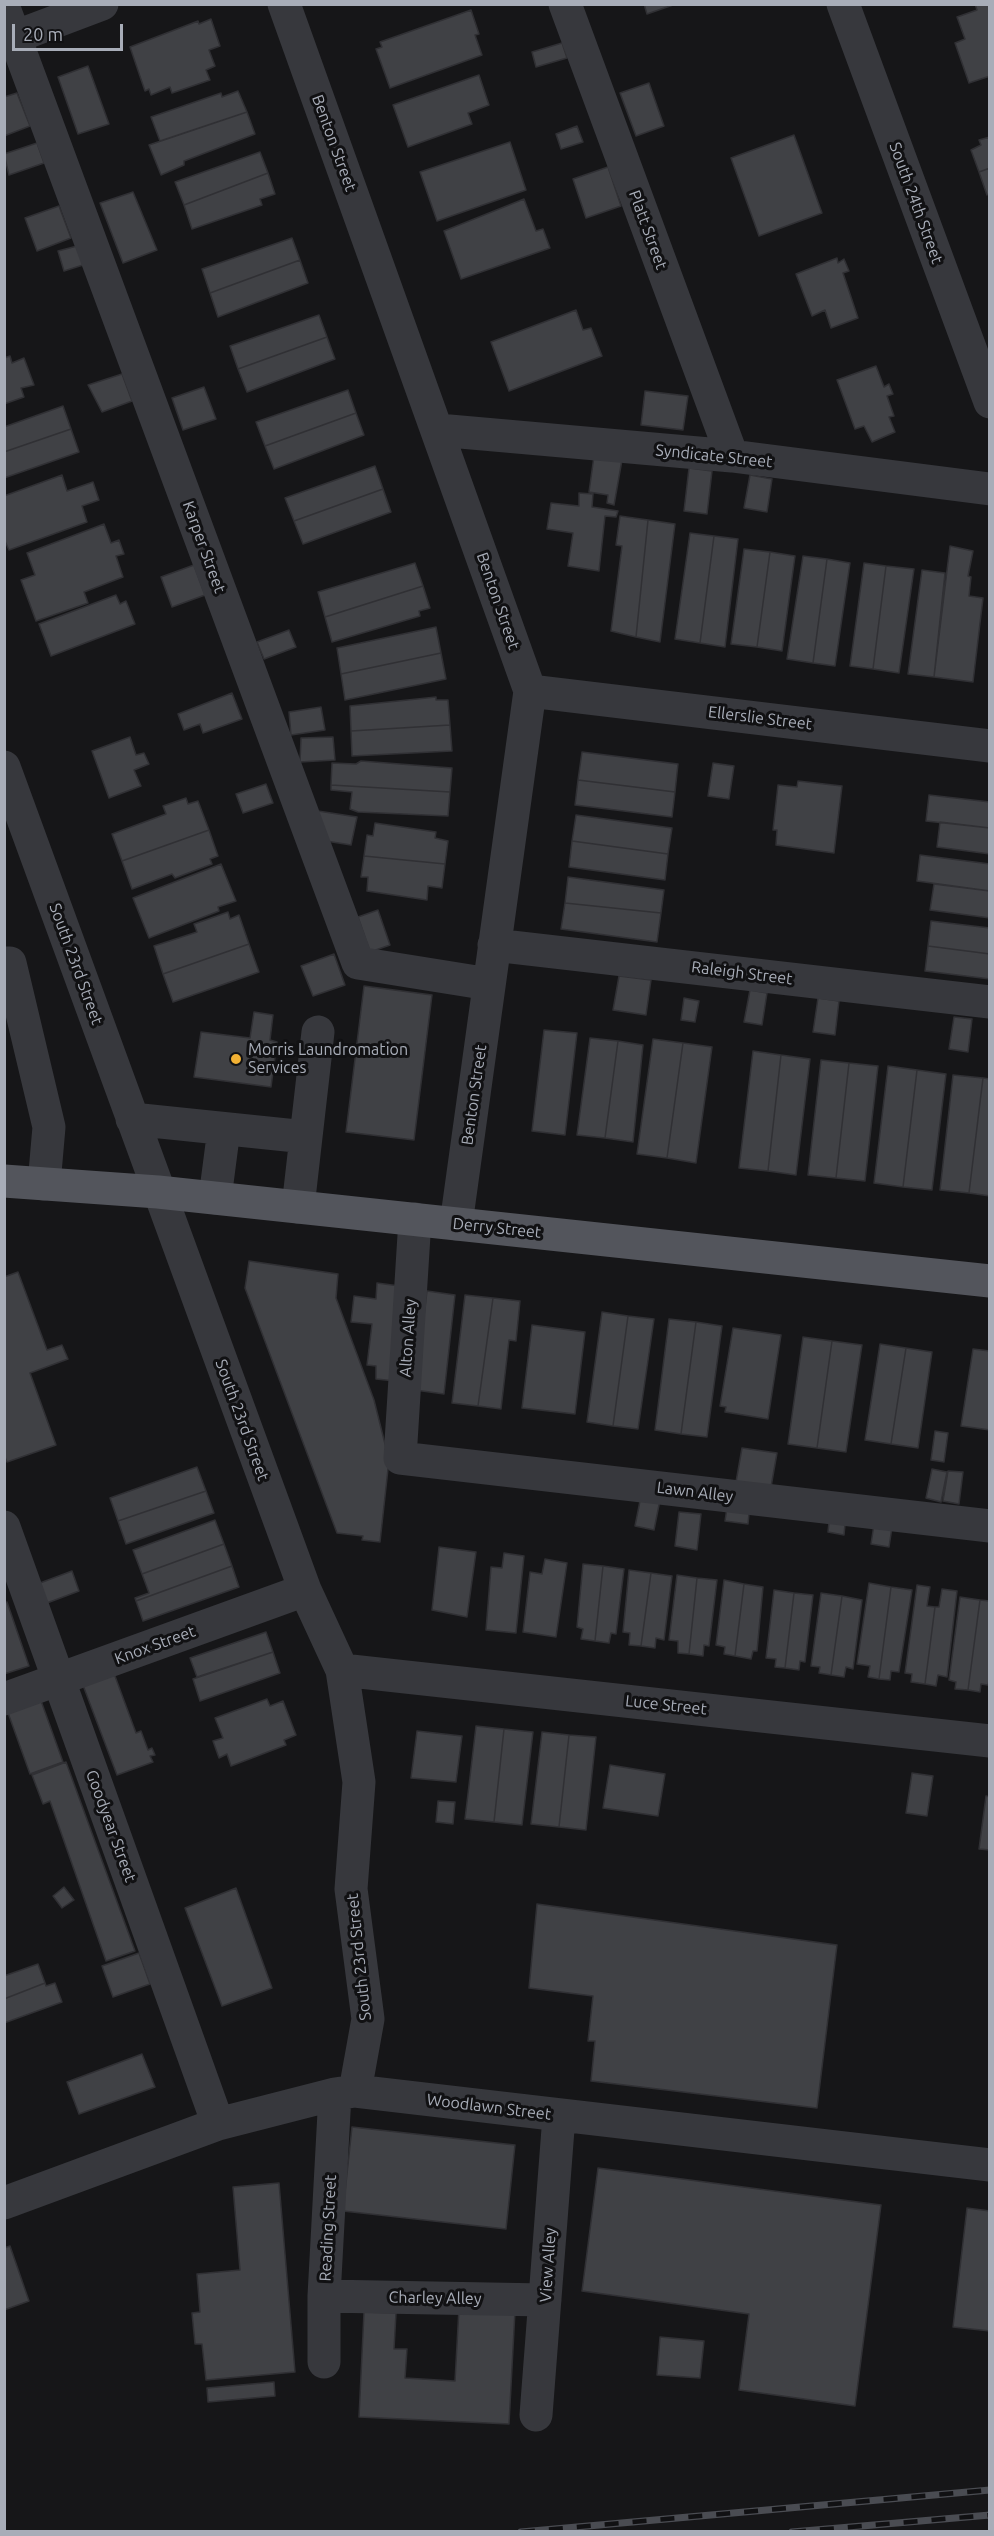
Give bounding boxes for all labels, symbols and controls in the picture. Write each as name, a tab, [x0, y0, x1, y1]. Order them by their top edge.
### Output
scale bar	[15, 12, 126, 50]
text: 20 m	[23, 24, 63, 44]
street label: Benton Street	[308, 92, 360, 194]
street label: South 24th Street	[885, 140, 947, 266]
street label: Platt Street	[625, 188, 671, 272]
street label: Syndicate Street	[655, 440, 773, 472]
street label: Karper Street	[178, 498, 230, 596]
street label: Benton Street	[472, 550, 524, 652]
street label: Ellerslie Street	[707, 702, 813, 734]
street label: South 23rd Street	[45, 901, 107, 1027]
street label: Raleigh Street	[690, 957, 794, 989]
place label: Morris Laundromation Services	[248, 1040, 408, 1078]
street label: Benton Street	[457, 1044, 491, 1146]
marker: Morris Laundromation Services	[229, 1052, 243, 1066]
street label: Derry Street	[452, 1214, 542, 1242]
street label: Alton Alley	[396, 1298, 420, 1378]
street label: South 23rd Street	[211, 1357, 273, 1483]
street label: Lawn Alley	[656, 1478, 734, 1506]
street label: Knox Street	[112, 1622, 198, 1668]
street label: Luce Street	[624, 1691, 708, 1719]
street label: Goodyear Street	[82, 1767, 140, 1885]
street label: South 23rd Street	[343, 1892, 375, 2022]
street label: Woodlawn Street	[426, 2090, 552, 2124]
street label: Reading Street	[316, 2174, 340, 2282]
street label: View Alley	[536, 2227, 560, 2303]
street label: Charley Alley	[388, 2288, 482, 2308]

